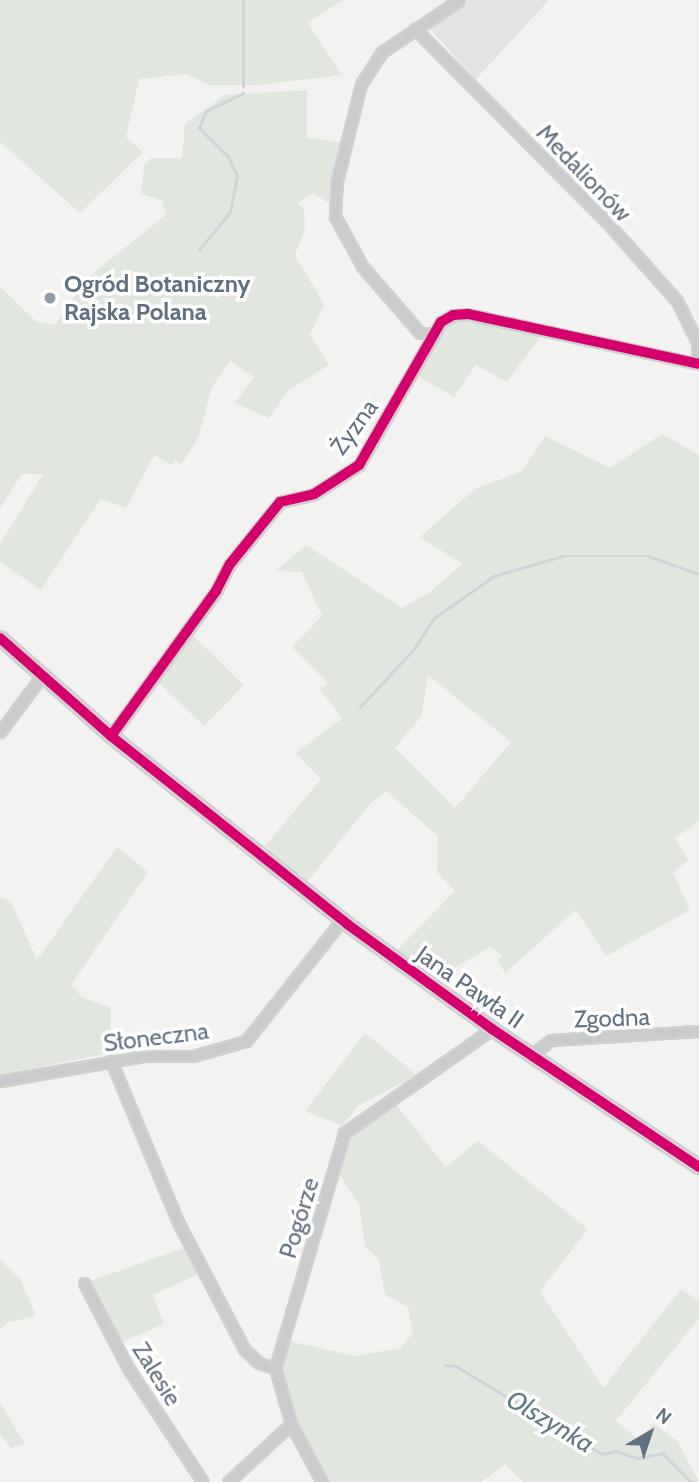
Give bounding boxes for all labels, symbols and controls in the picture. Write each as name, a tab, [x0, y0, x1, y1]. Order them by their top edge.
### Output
street label: Medalionów	[531, 118, 637, 228]
place label: Ogród Botaniczny Rajska Polana	[64, 270, 250, 326]
marker: Ogród Botaniczny Rajska Polana	[42, 290, 58, 306]
street label: Żyzna	[324, 394, 384, 460]
street label: Jana Pawła II	[411, 939, 529, 1035]
street label: Zgodna	[574, 1002, 650, 1034]
street label: Słoneczna	[102, 1016, 210, 1058]
street label: Pogórze	[273, 1174, 325, 1262]
street label: Zalesie	[126, 1337, 188, 1411]
water label: Olszynka	[501, 1384, 599, 1460]
north arrow	[615, 1398, 685, 1468]
text: N	[651, 1403, 676, 1429]

